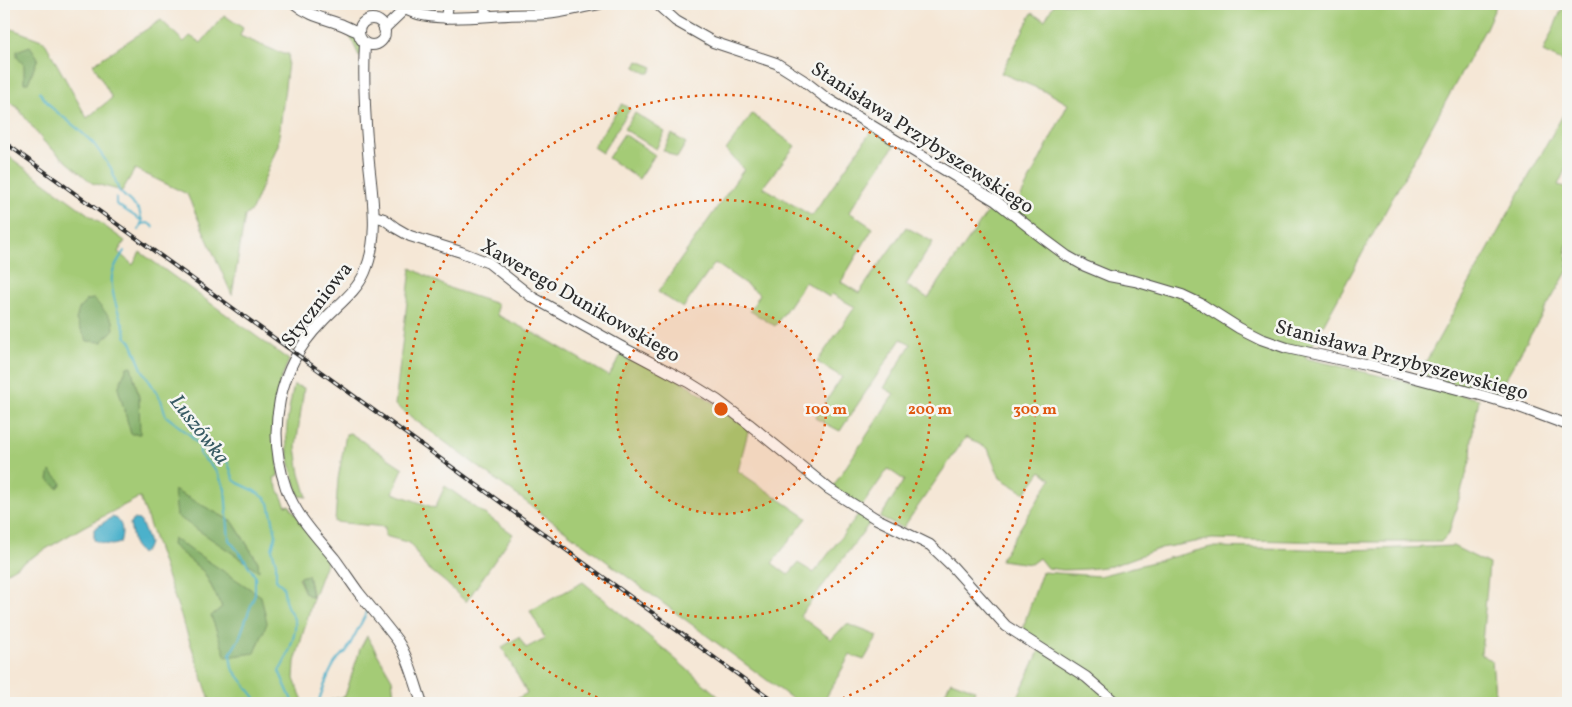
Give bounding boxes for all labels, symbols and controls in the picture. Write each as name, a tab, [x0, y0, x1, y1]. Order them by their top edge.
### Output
street label: Stanisława Przybyszewskiego	[805, 56, 1039, 221]
street label: Xawerego Dunikowskiego	[475, 233, 685, 370]
street label: Styczniowa	[275, 257, 360, 354]
street label: Stanisława Przybyszewskiego	[1272, 314, 1531, 408]
water label: Luszówka	[162, 389, 236, 471]
centre of rings	[712, 400, 730, 418]
text: 100 m	[805, 400, 848, 421]
text: 200 m	[908, 400, 952, 421]
text: 300 m	[1013, 400, 1057, 421]

